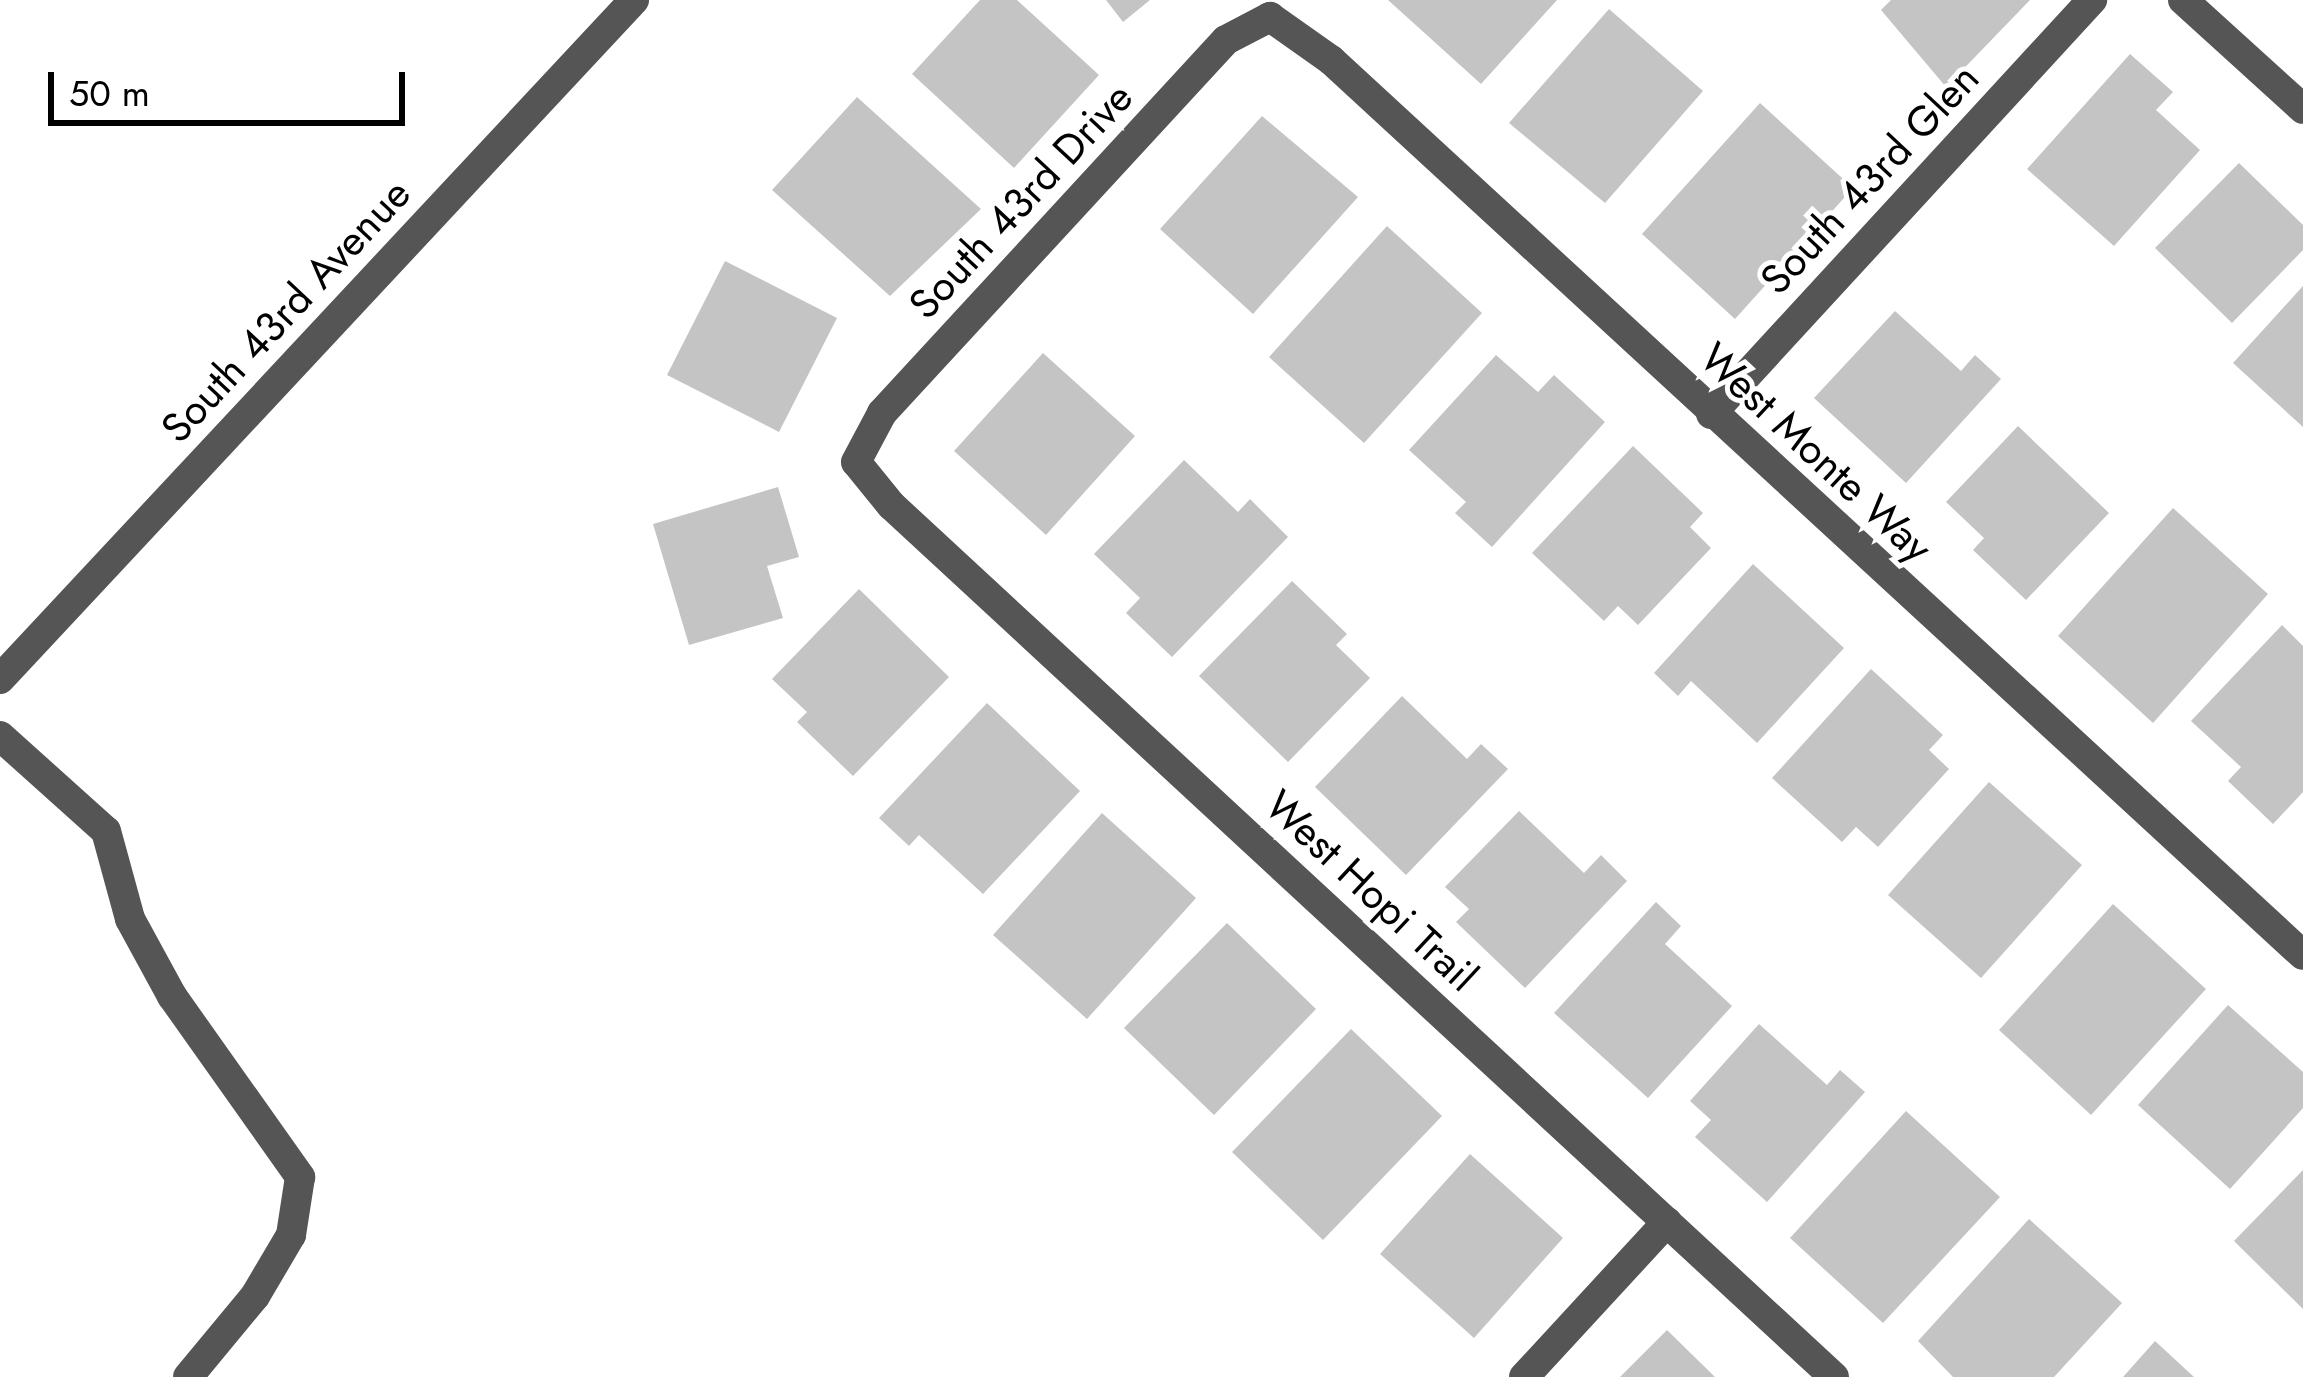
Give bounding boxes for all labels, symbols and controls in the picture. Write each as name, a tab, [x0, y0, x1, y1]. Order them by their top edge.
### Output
scale bar	[54, 48, 411, 122]
street label: South 43rd Glen	[1750, 53, 1990, 305]
text: 50 m	[69, 67, 150, 119]
street label: South 43rd Drive	[899, 72, 1143, 330]
street label: South 43rd Avenue	[151, 169, 421, 453]
street label: West Monte Way	[1690, 333, 1942, 573]
street label: West Hopi Trail	[1255, 780, 1487, 1002]

